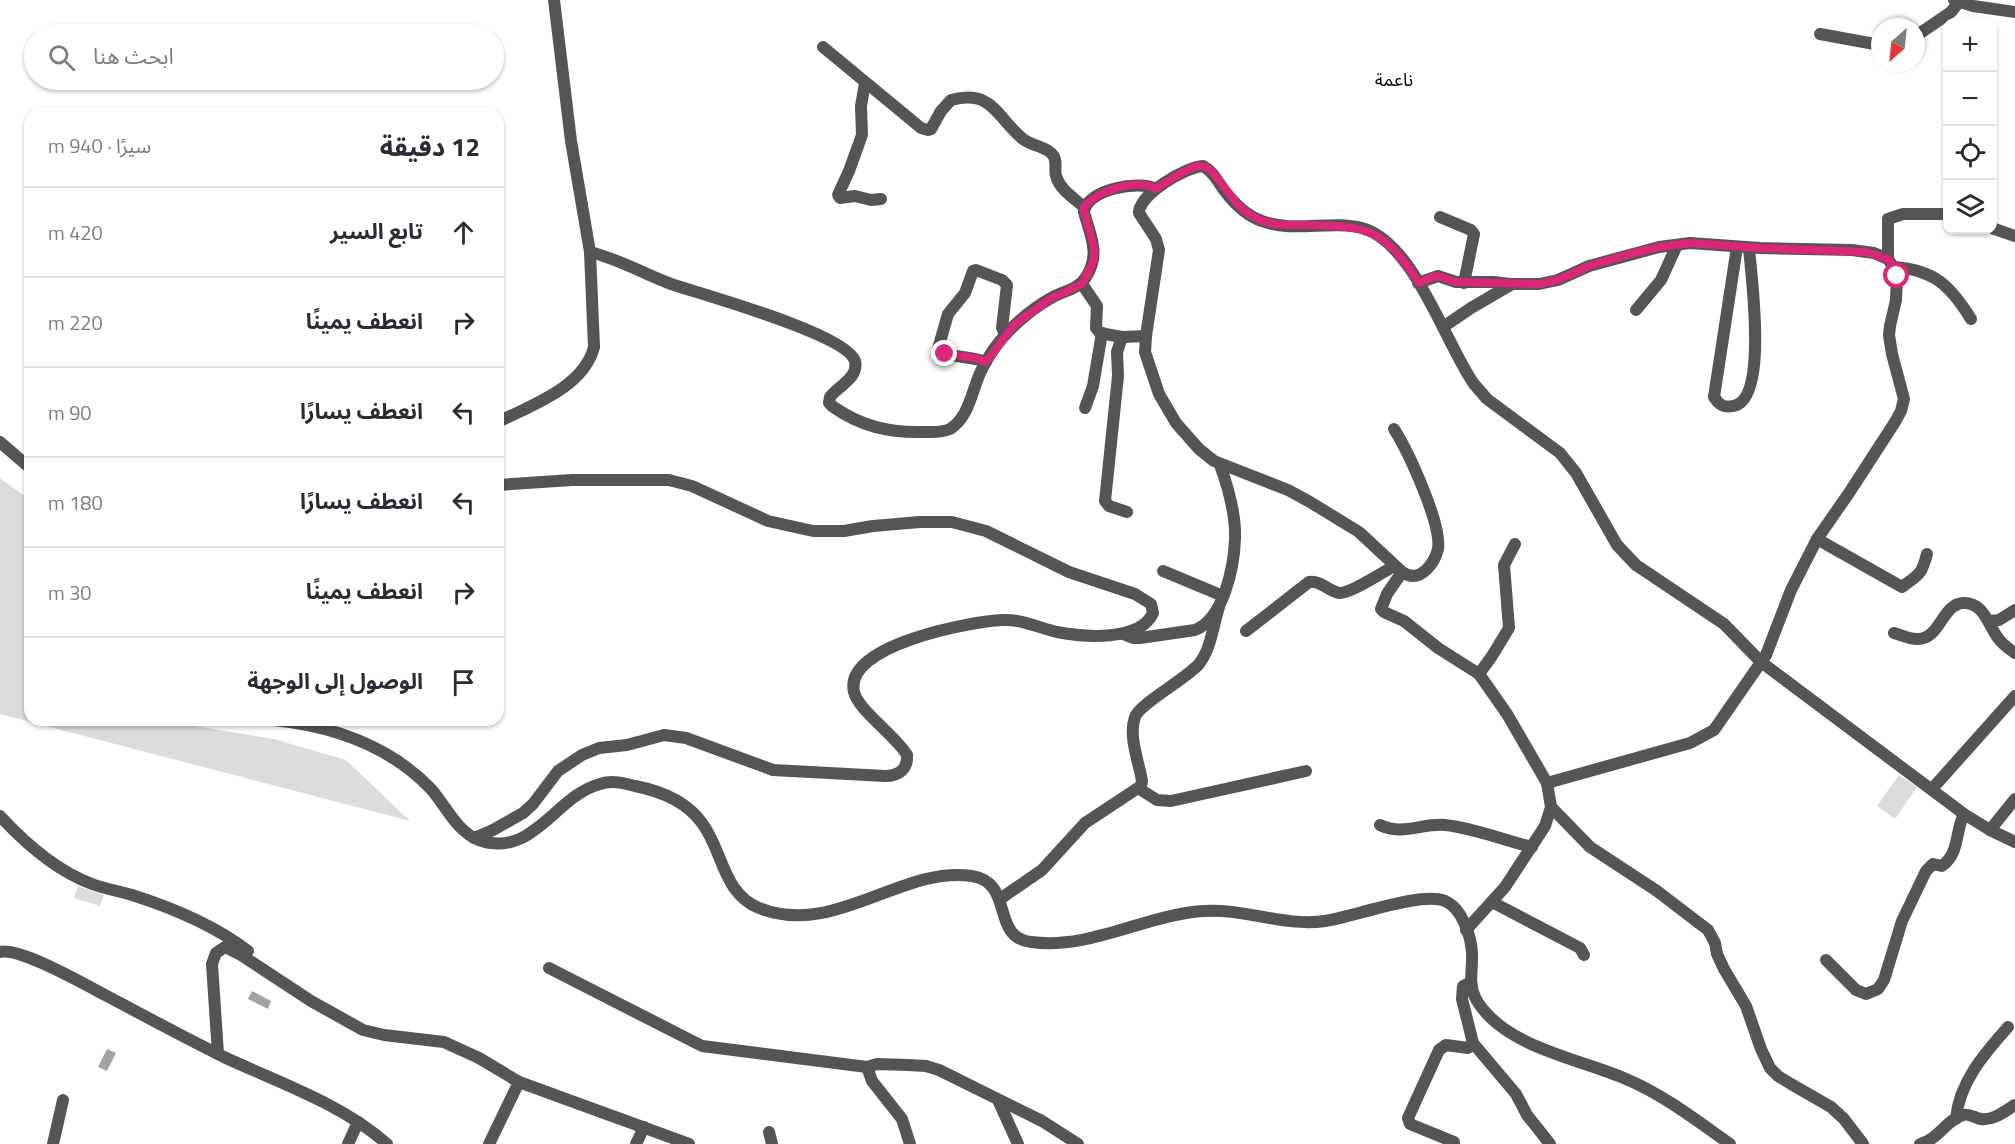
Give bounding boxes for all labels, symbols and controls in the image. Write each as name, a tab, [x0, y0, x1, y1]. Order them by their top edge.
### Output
north arrow	[1871, 18, 1925, 72]
map controls	[1943, 18, 1997, 234]
button: +	[1943, 18, 1997, 72]
search box	[24, 24, 504, 90]
text: ابحث هنا	[93, 39, 174, 73]
icon: search	[45, 41, 78, 74]
district label: ناعمة	[1375, 66, 1413, 93]
button: −	[1943, 72, 1997, 126]
button: locate	[1943, 126, 1997, 180]
text: 12 دقيقة	[380, 127, 480, 166]
text: سيرًا · 940 m	[48, 130, 151, 161]
button: layers	[1943, 180, 1997, 234]
text: تابع السير	[330, 214, 423, 248]
icon: ahead	[447, 216, 480, 249]
text: 420 m	[48, 217, 103, 248]
route start	[1883, 262, 1909, 288]
text: انعطف يمينًا	[306, 304, 423, 338]
icon: right	[447, 306, 480, 339]
text: 220 m	[48, 307, 103, 338]
route end	[931, 340, 957, 366]
text: انعطف يسارًا	[300, 394, 423, 428]
icon: left	[447, 396, 480, 429]
text: 90 m	[48, 397, 92, 428]
text: انعطف يسارًا	[300, 484, 423, 518]
icon: left	[447, 486, 480, 519]
text: 180 m	[48, 487, 103, 518]
text: انعطف يمينًا	[306, 574, 423, 608]
icon: right	[447, 576, 480, 609]
text: 30 m	[48, 577, 92, 608]
text: الوصول إلى الوجهة	[247, 664, 423, 698]
icon: arrive	[447, 666, 480, 699]

